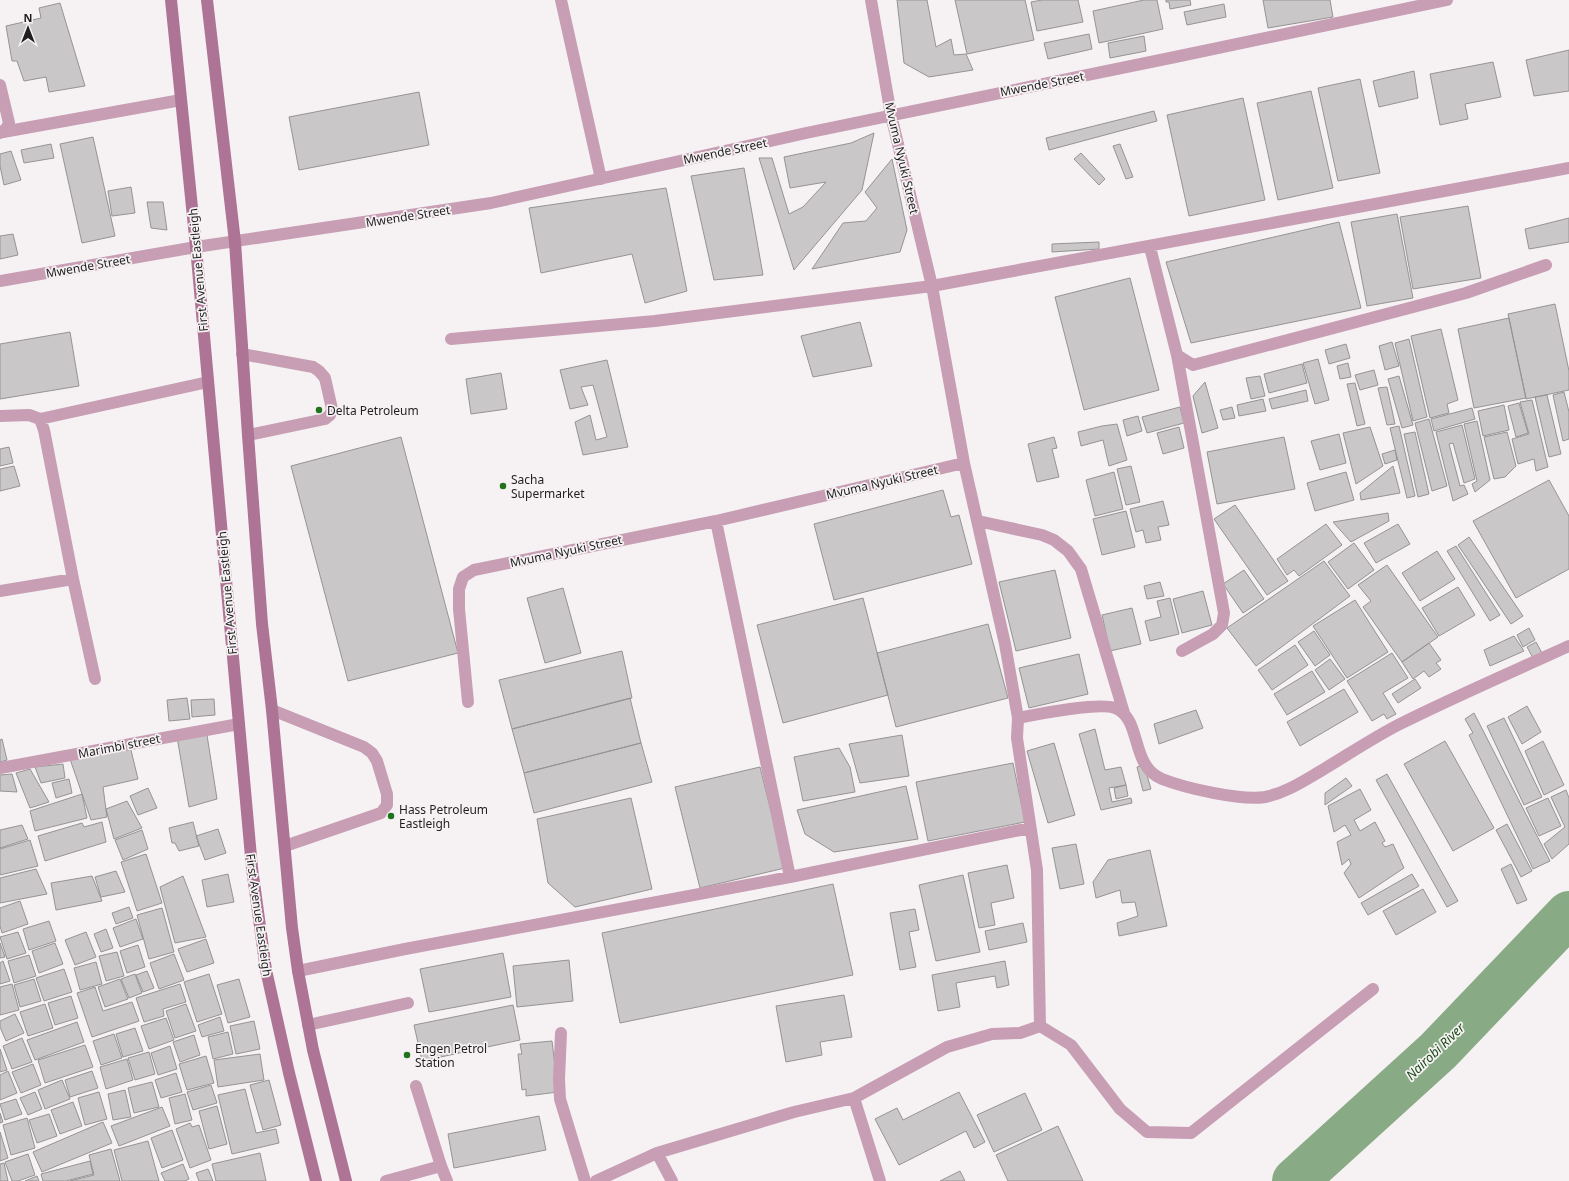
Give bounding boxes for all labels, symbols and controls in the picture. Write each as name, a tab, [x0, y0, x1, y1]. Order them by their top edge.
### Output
north arrow	[8, 8, 48, 48]
text: N	[24, 10, 32, 25]
street label: Mwende Street	[999, 67, 1086, 100]
street label: Mvuma Nyuki Street	[881, 100, 923, 216]
street label: Mwende Street	[682, 134, 769, 168]
street label: Mwende Street	[365, 201, 452, 231]
street label: First Avenue Eastleigh	[184, 208, 212, 332]
street label: Mwende Street	[45, 250, 132, 282]
place label: Delta Petroleum	[327, 402, 419, 419]
marker: Delta Petroleum	[314, 405, 324, 415]
street label: Mvuma Nyuki Street	[824, 461, 940, 503]
place label: Sacha Supermarket	[511, 471, 585, 502]
marker: Sacha Supermarket	[498, 481, 508, 491]
street label: First Avenue Eastleigh	[213, 531, 241, 655]
street label: Mvuma Nyuki Street	[508, 531, 624, 571]
street label: Marimbi street	[77, 730, 162, 762]
place label: Hass Petroleum Eastleigh	[399, 801, 488, 832]
marker: Hass Petroleum Eastleigh	[386, 811, 396, 821]
street label: First Avenue Eastleigh	[242, 852, 276, 978]
water label: Nairobi River	[1402, 1018, 1469, 1084]
place label: Engen Petrol Station	[415, 1040, 487, 1071]
marker: Engen Petrol Station	[402, 1050, 412, 1060]

